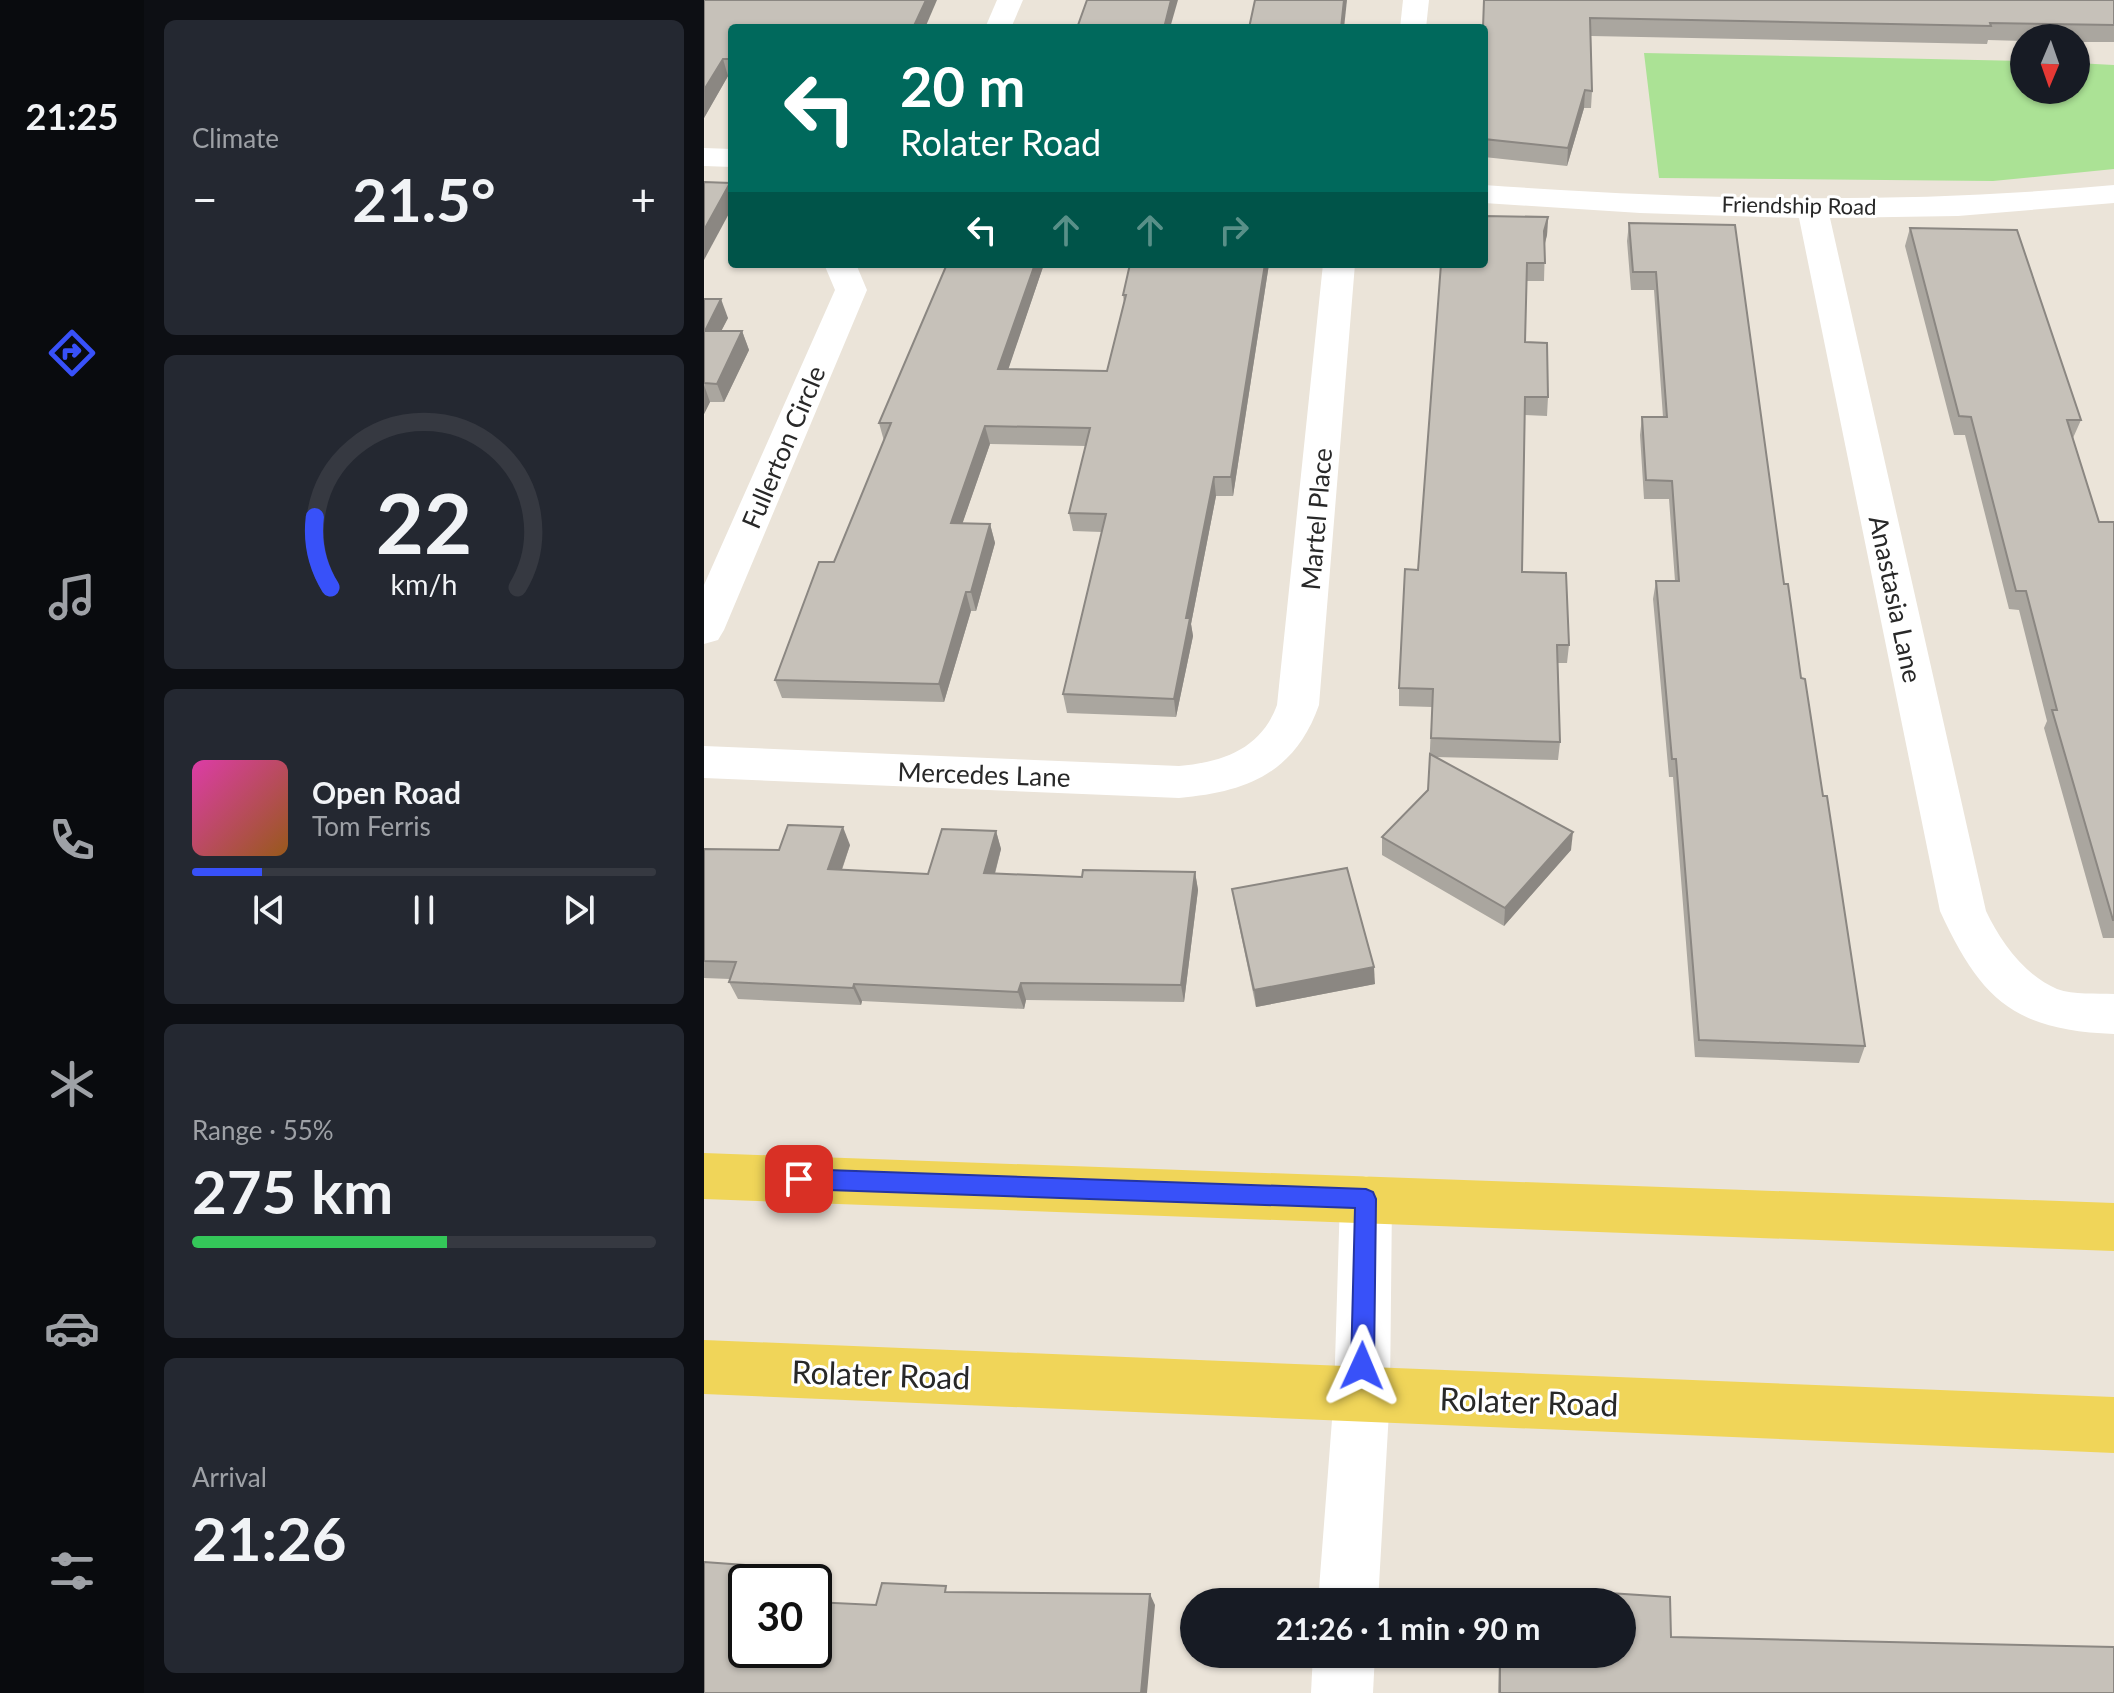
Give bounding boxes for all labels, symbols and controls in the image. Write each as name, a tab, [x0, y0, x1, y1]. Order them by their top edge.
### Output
north arrow	[2010, 24, 2090, 104]
map controls	[2010, 24, 2090, 104]
text: 20 m	[900, 52, 1025, 119]
icon: left	[768, 56, 872, 160]
text: 21:25	[26, 94, 118, 138]
text: Rolater Road	[900, 120, 1101, 164]
text: Climate	[192, 122, 279, 154]
text: 21.5°	[352, 163, 496, 235]
text: −	[192, 173, 218, 225]
text: +	[630, 173, 656, 225]
street label: Friendship Road	[1721, 190, 1877, 220]
icon: left	[960, 208, 1004, 252]
icon: ahead	[1044, 208, 1088, 252]
icon: ahead	[1128, 208, 1172, 252]
icon: right	[1212, 208, 1256, 252]
icon: directions	[44, 325, 100, 381]
street label: Fullerton Circle	[734, 361, 832, 533]
street label: Martel Place	[1294, 447, 1338, 591]
text: 22	[376, 471, 472, 571]
street label: Anastasia Lane	[1863, 512, 1929, 686]
text: km/h	[391, 567, 457, 601]
icon: music	[44, 569, 100, 625]
street label: Mercedes Lane	[897, 755, 1071, 793]
text: Open Road	[312, 774, 461, 810]
text: Tom Ferris	[312, 810, 431, 842]
icon: phone	[44, 812, 100, 868]
icon: previous	[247, 888, 291, 932]
icon: pause	[402, 888, 446, 932]
icon: next	[557, 888, 601, 932]
icon: climate	[44, 1056, 100, 1112]
text: Range · 55%	[192, 1114, 334, 1146]
pin	[765, 1145, 833, 1213]
text: 275 km	[192, 1155, 393, 1227]
icon: arrive	[777, 1157, 821, 1201]
icon: car	[44, 1300, 100, 1356]
position arrow	[1320, 1324, 1404, 1408]
street label: Rolater Road	[791, 1351, 971, 1397]
street label: Rolater Road	[1439, 1378, 1619, 1424]
text: Arrival	[192, 1461, 267, 1493]
text: 21:26	[192, 1502, 347, 1574]
icon: filters	[44, 1543, 100, 1599]
speed limit sign: 30	[728, 1564, 832, 1668]
text: 21:26 · 1 min · 90 m	[1276, 1610, 1540, 1646]

